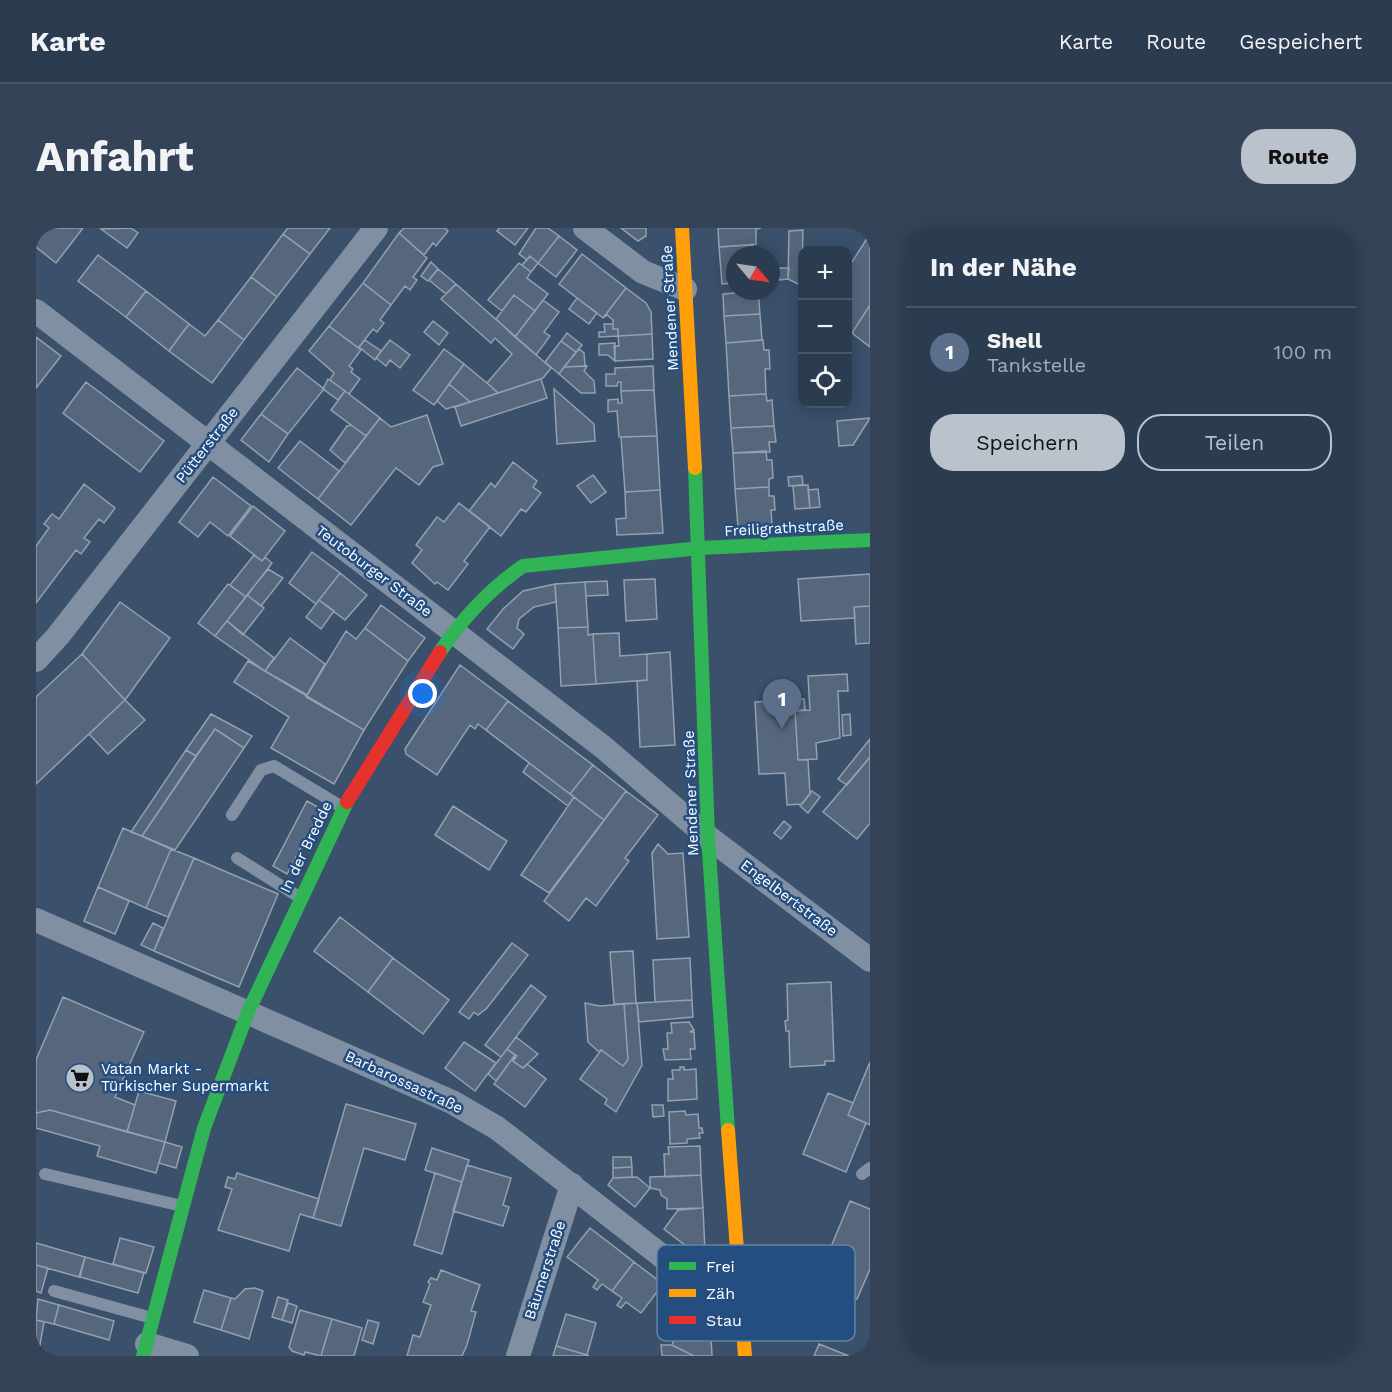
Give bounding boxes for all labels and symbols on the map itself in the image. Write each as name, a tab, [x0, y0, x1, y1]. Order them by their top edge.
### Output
street label: Mendener Straße	[658, 245, 682, 371]
north arrow	[726, 246, 780, 300]
street label: Pütterstraße	[172, 404, 242, 486]
street label: Freiligrathstraße	[724, 516, 844, 540]
street label: Teutoburger Straße	[312, 521, 436, 621]
your location	[408, 679, 437, 708]
pin: 1	[762, 680, 802, 729]
street label: Mendener Straße	[680, 730, 702, 856]
street label: In der Bredde	[276, 798, 336, 896]
street label: Engelbertstraße	[737, 856, 841, 940]
street label: Barbarossastraße	[342, 1047, 466, 1117]
place label: Vatan Markt - Türkischer Supermarkt	[101, 1060, 269, 1095]
supermarket icon: Vatan Markt - Türkischer Supermarkt	[64, 1062, 96, 1094]
street label: Bäumerstraße	[521, 1218, 569, 1322]
legend	[657, 1245, 855, 1341]
text: Frei	[706, 1257, 735, 1276]
text: Zäh	[706, 1284, 735, 1303]
text: Stau	[706, 1311, 742, 1330]

